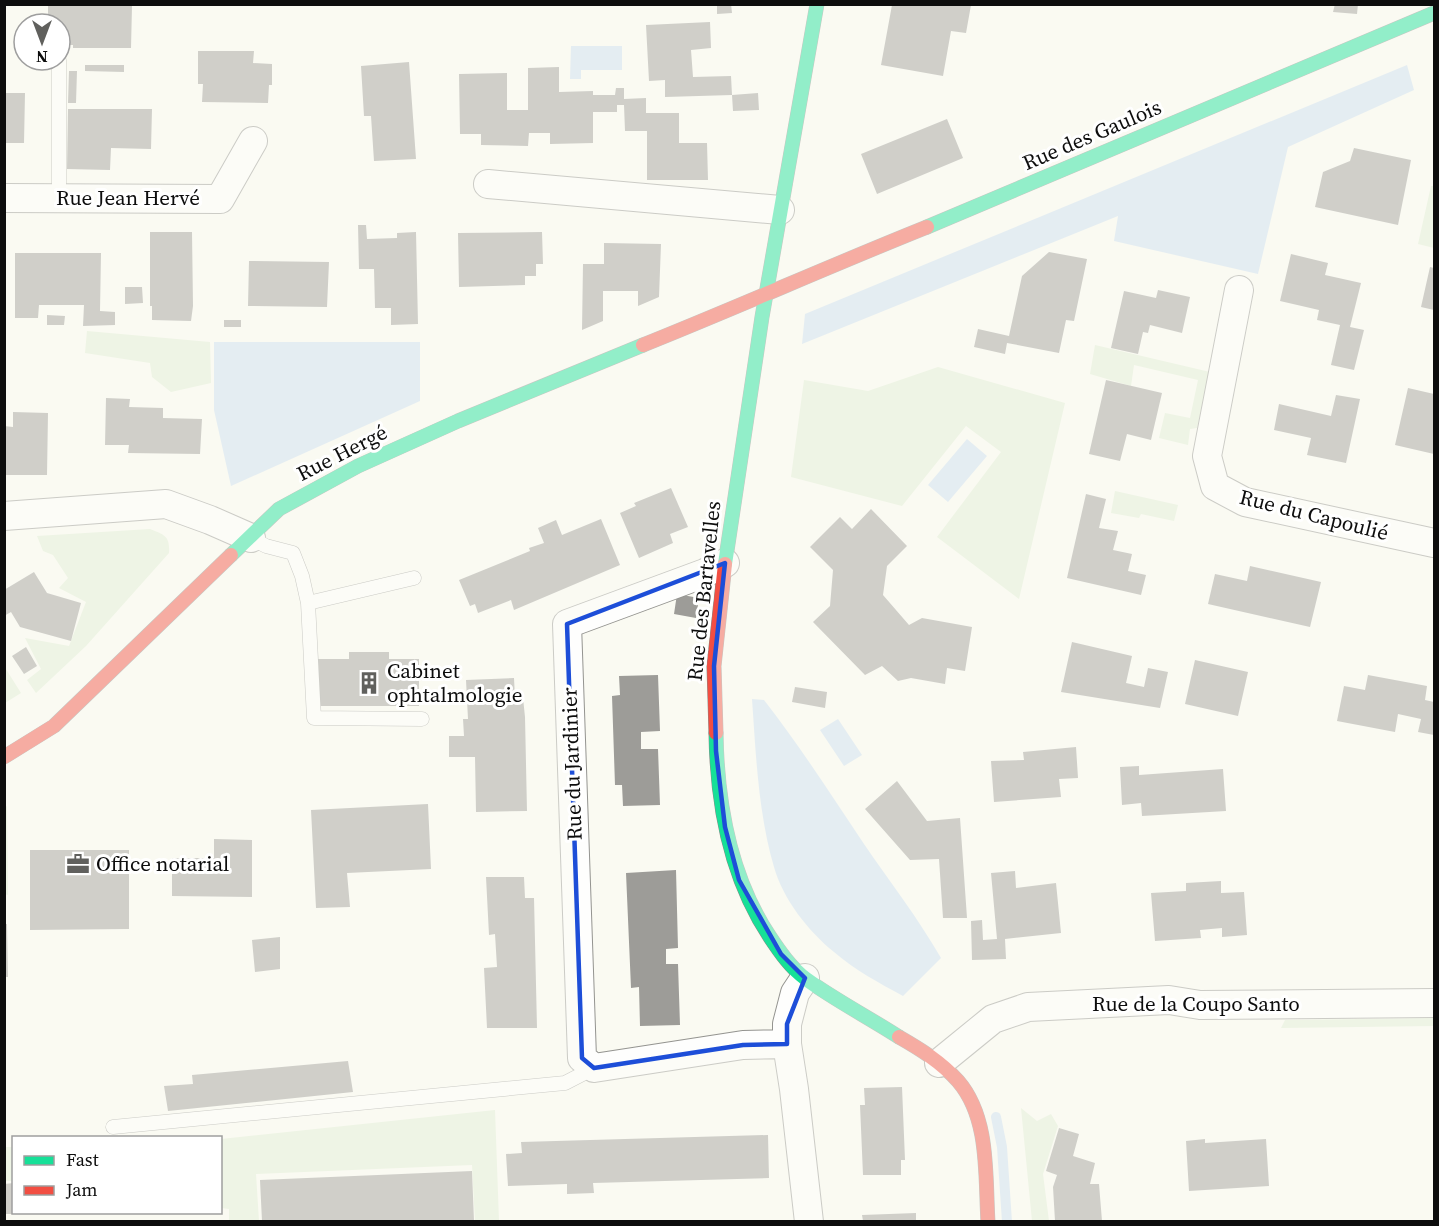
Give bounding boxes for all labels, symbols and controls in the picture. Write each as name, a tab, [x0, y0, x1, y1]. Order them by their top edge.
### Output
north arrow	[12, 12, 72, 72]
text: N	[36, 46, 48, 68]
street label: Rue des Gaulois	[1018, 92, 1166, 177]
street label: Rue Jean Hervé	[56, 183, 200, 212]
street label: Rue Hergé	[292, 417, 392, 488]
street label: Rue du Capoulié	[1237, 482, 1392, 547]
street label: Rue des Bartavelles	[680, 499, 727, 682]
place label: Cabinet ophtalmologie	[387, 656, 523, 709]
building icon: Cabinet ophtalmologie	[356, 670, 382, 696]
street label: Rue du Jardinier	[554, 687, 589, 841]
place label: Office notarial	[96, 849, 229, 878]
office icon: Office notarial	[65, 851, 91, 877]
street label: Rue de la Coupo Santo	[1092, 989, 1300, 1018]
legend	[12, 1136, 222, 1214]
text: Fast	[66, 1147, 99, 1172]
text: Jam	[65, 1177, 98, 1202]

